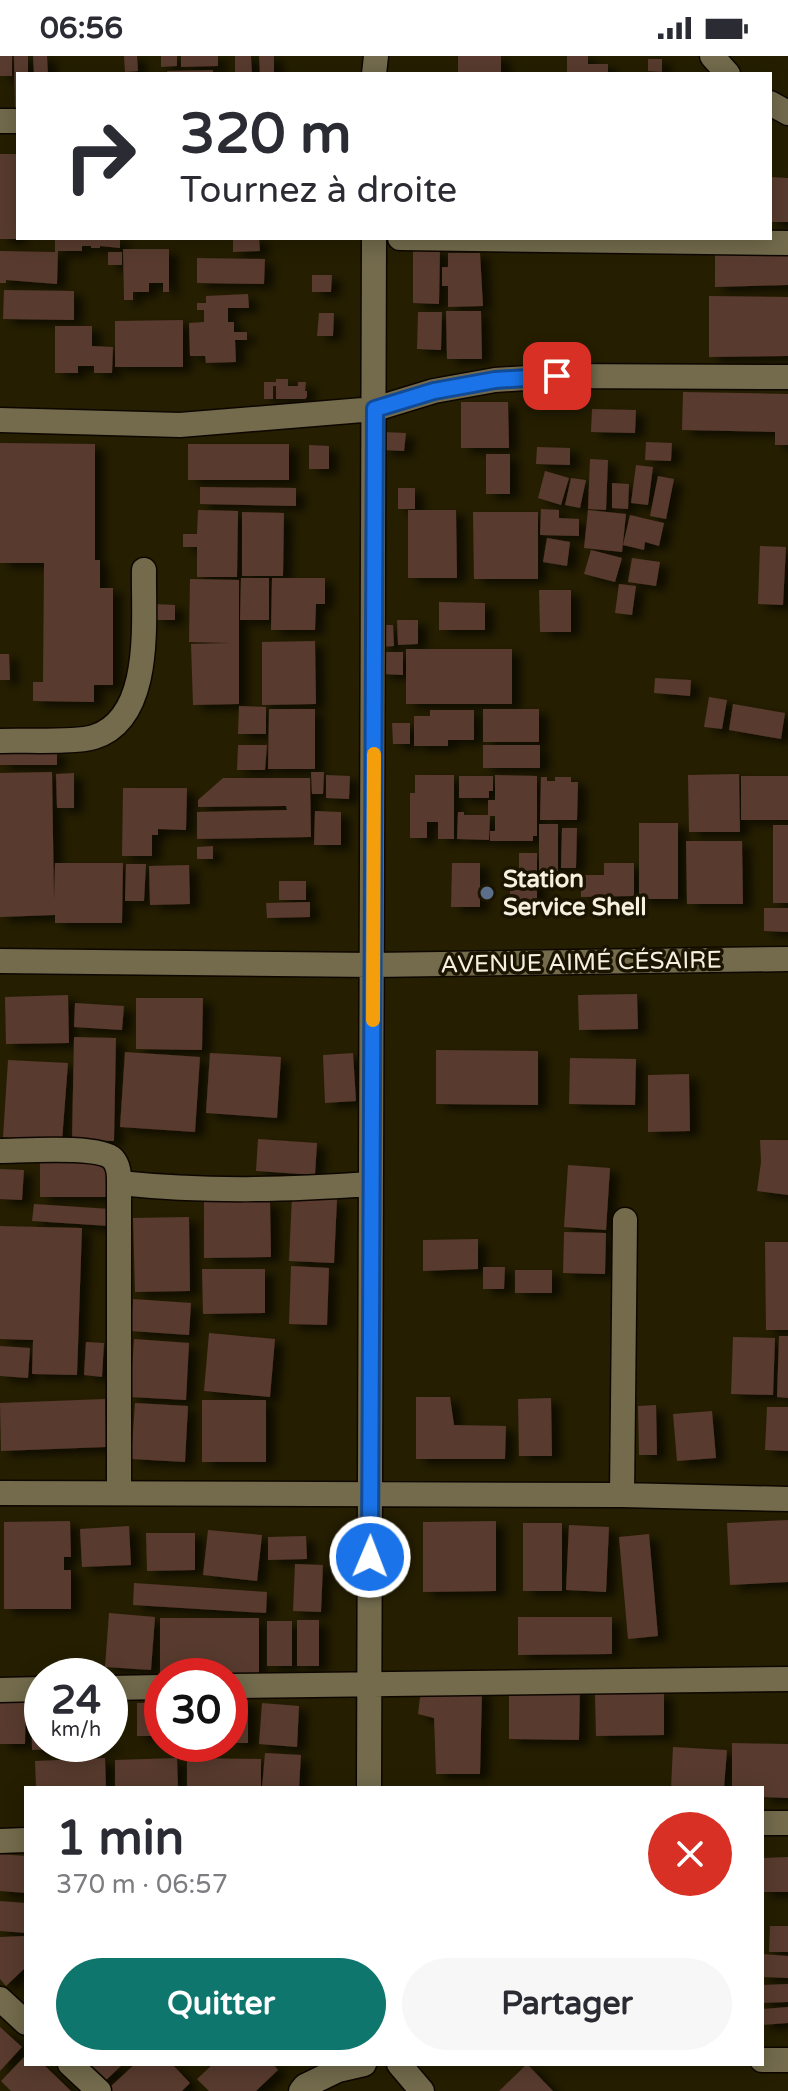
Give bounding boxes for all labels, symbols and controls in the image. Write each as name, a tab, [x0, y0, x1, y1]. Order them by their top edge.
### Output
text: 06:56	[40, 10, 123, 47]
text: 320 m	[180, 101, 351, 168]
icon: right	[48, 104, 152, 208]
text: Tournez à droite	[180, 169, 457, 212]
pin	[523, 342, 591, 410]
icon: arrive	[535, 354, 579, 398]
place label: Station Service Shell	[503, 865, 647, 922]
marker: Station Service Shell	[478, 884, 496, 902]
street label: AVENUE AIMÉ CÉSAIRE	[440, 945, 722, 979]
position arrow	[328, 1515, 412, 1599]
speed limit sign: 30	[144, 1658, 248, 1762]
text: 24	[51, 1676, 101, 1724]
text: km/h	[51, 1718, 101, 1742]
text: 1 min	[56, 1810, 184, 1868]
button: close	[648, 1812, 732, 1896]
text: 370 m · 06:57	[56, 1869, 228, 1900]
button: Quitter	[56, 1958, 386, 2050]
button: Partager	[402, 1958, 732, 2050]

